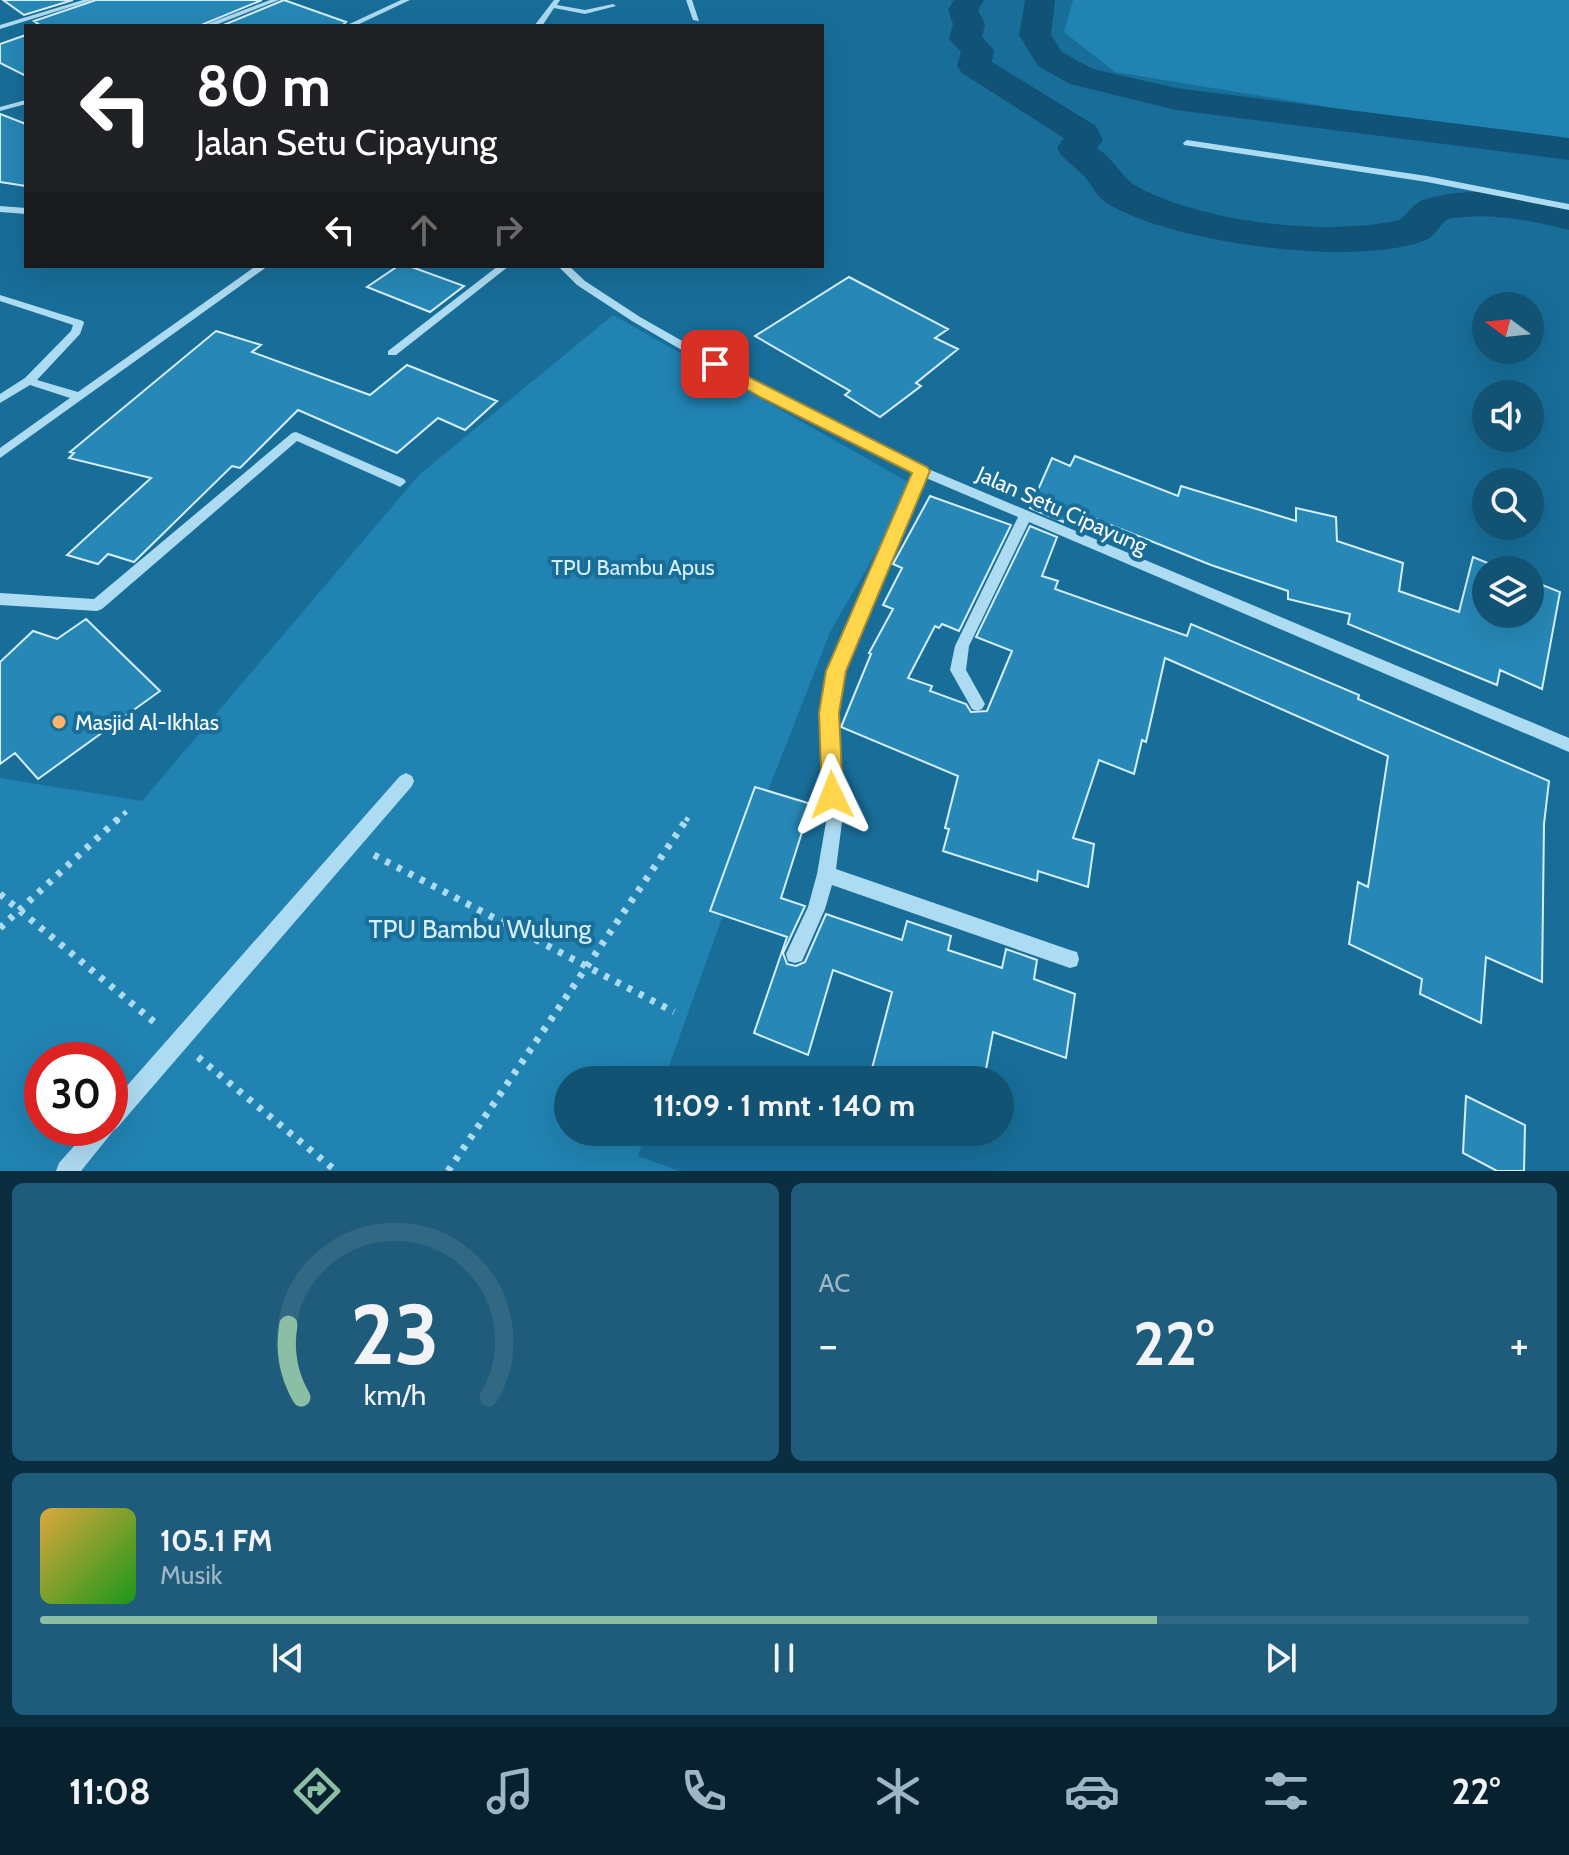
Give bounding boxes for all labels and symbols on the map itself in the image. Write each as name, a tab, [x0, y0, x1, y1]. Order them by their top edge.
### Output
north arrow	[1472, 292, 1544, 364]
pin	[681, 330, 749, 398]
street label: Jalan Setu Cipayung	[971, 460, 1153, 560]
park label: TPU Bambu Apus	[551, 554, 715, 581]
place label: Masjid Al-Ikhlas	[75, 709, 219, 736]
marker: Masjid Al-Ikhlas	[50, 713, 68, 731]
position arrow	[790, 753, 874, 837]
park label: TPU Bambu Wulung	[369, 913, 592, 945]
speed limit sign: 30	[24, 1042, 128, 1146]

